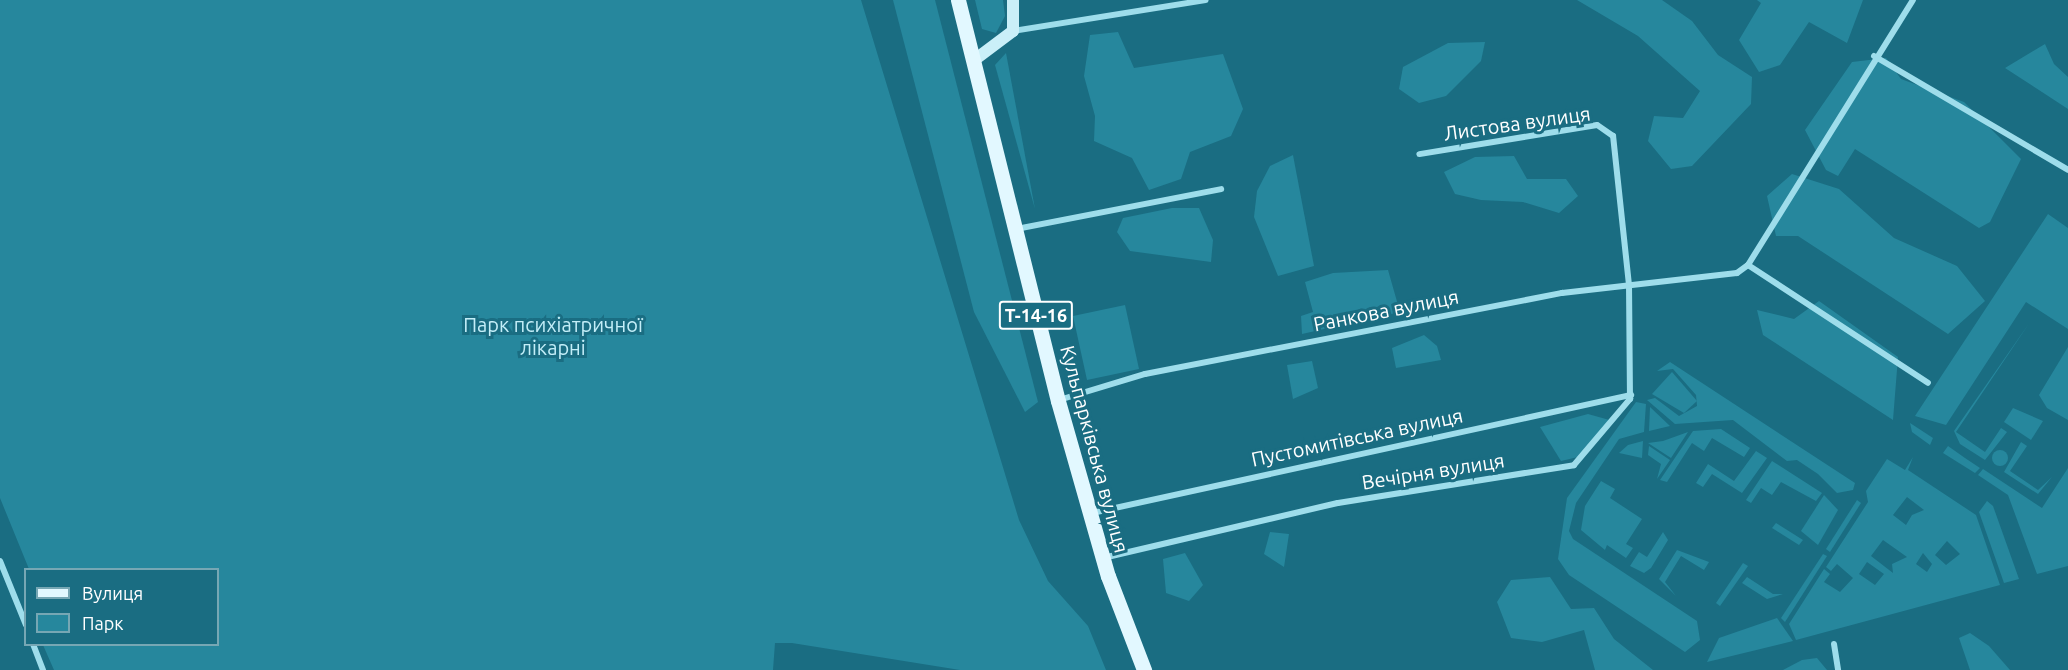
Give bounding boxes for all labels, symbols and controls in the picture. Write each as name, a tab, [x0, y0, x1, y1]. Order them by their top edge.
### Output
street label: Листова вулиця	[1442, 101, 1592, 145]
street label: Ранкова вулиця	[1311, 284, 1461, 336]
road number: Т-14-16	[998, 300, 1074, 330]
park label: Парк психіатричної лікарні	[463, 312, 643, 359]
street label: Кульпарківська вулиця	[1056, 343, 1134, 555]
street label: Пустомитівська вулиця	[1249, 403, 1465, 471]
street label: Вечірня вулиця	[1360, 448, 1506, 494]
legend	[24, 568, 219, 646]
text: Вулиця	[82, 583, 143, 603]
text: Парк	[82, 613, 123, 633]

